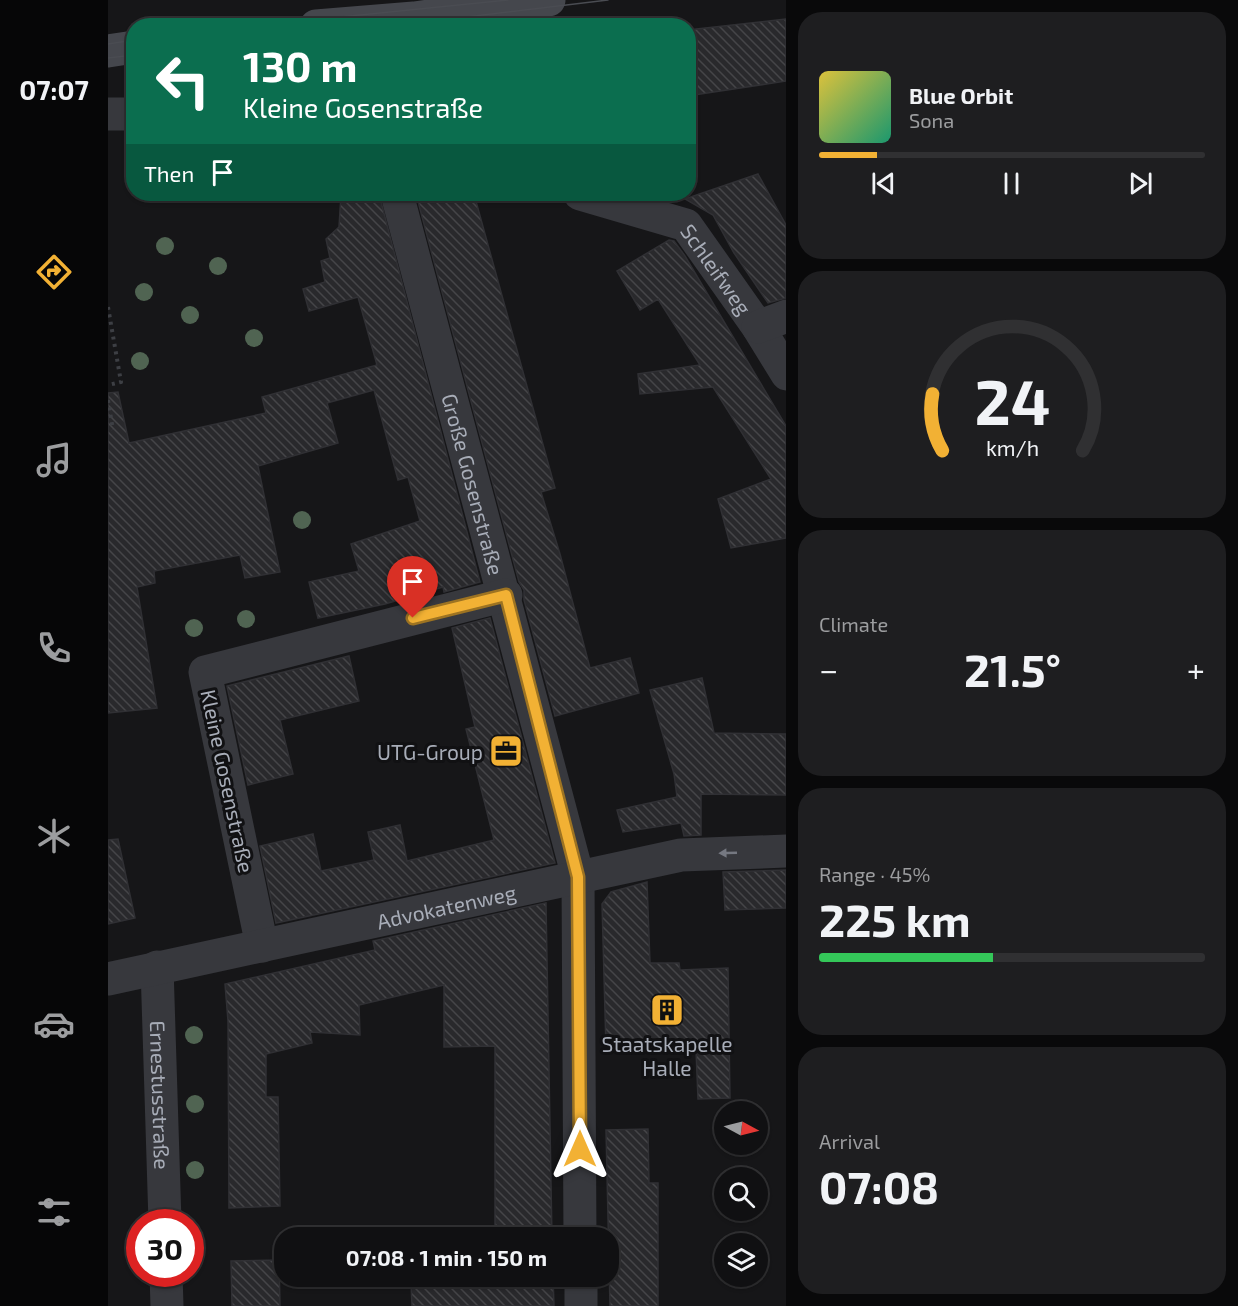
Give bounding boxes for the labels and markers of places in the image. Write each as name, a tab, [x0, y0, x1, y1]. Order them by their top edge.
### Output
pin	[387, 556, 438, 618]
office icon: UTG-Group	[488, 733, 524, 769]
place label: UTG-Group	[377, 739, 483, 764]
building icon: Staatskapelle Halle	[649, 992, 685, 1028]
place label: Staatskapelle Halle	[602, 1031, 732, 1080]

